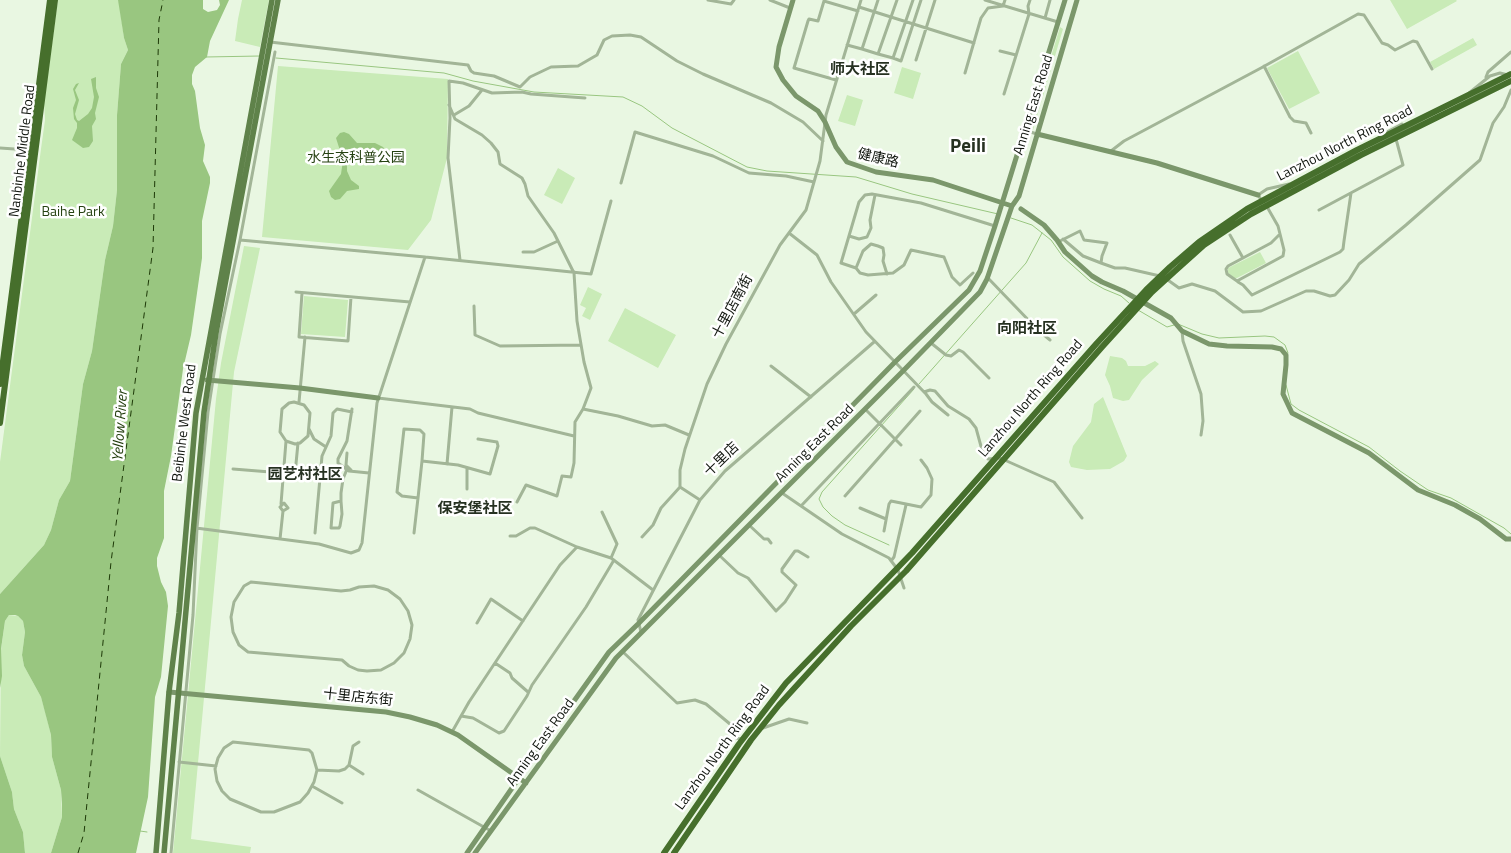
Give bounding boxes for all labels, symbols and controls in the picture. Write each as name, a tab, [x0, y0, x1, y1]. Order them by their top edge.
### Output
street label: Anning East Road	[1011, 53, 1057, 157]
district label: 师大社区	[830, 61, 890, 79]
street label: Nanbinhe Middle Road	[7, 84, 39, 218]
street label: Lanzhou North Ring Road	[1274, 102, 1416, 186]
district label: Peili	[950, 136, 986, 158]
street label: 健康路	[856, 146, 900, 172]
park label: 水生态科普公园	[307, 151, 405, 167]
park label: Baihe Park	[41, 205, 105, 221]
street label: 十里店南街	[709, 272, 757, 342]
district label: 向阳社区	[997, 320, 1057, 338]
street label: Lanzhou North Ring Road	[975, 337, 1087, 461]
street label: Beibinhe West Road	[169, 363, 201, 483]
water label: Yellow River	[110, 390, 132, 462]
street label: Anning East Road	[772, 401, 858, 487]
street label: 十里店	[701, 439, 743, 481]
district label: 园艺村社区	[268, 466, 342, 484]
district label: 保安堡社区	[438, 500, 512, 518]
street label: Lanzhou North Ring Road	[672, 682, 774, 814]
street label: 十里店东街	[322, 686, 394, 710]
street label: Anning East Road	[504, 696, 578, 790]

